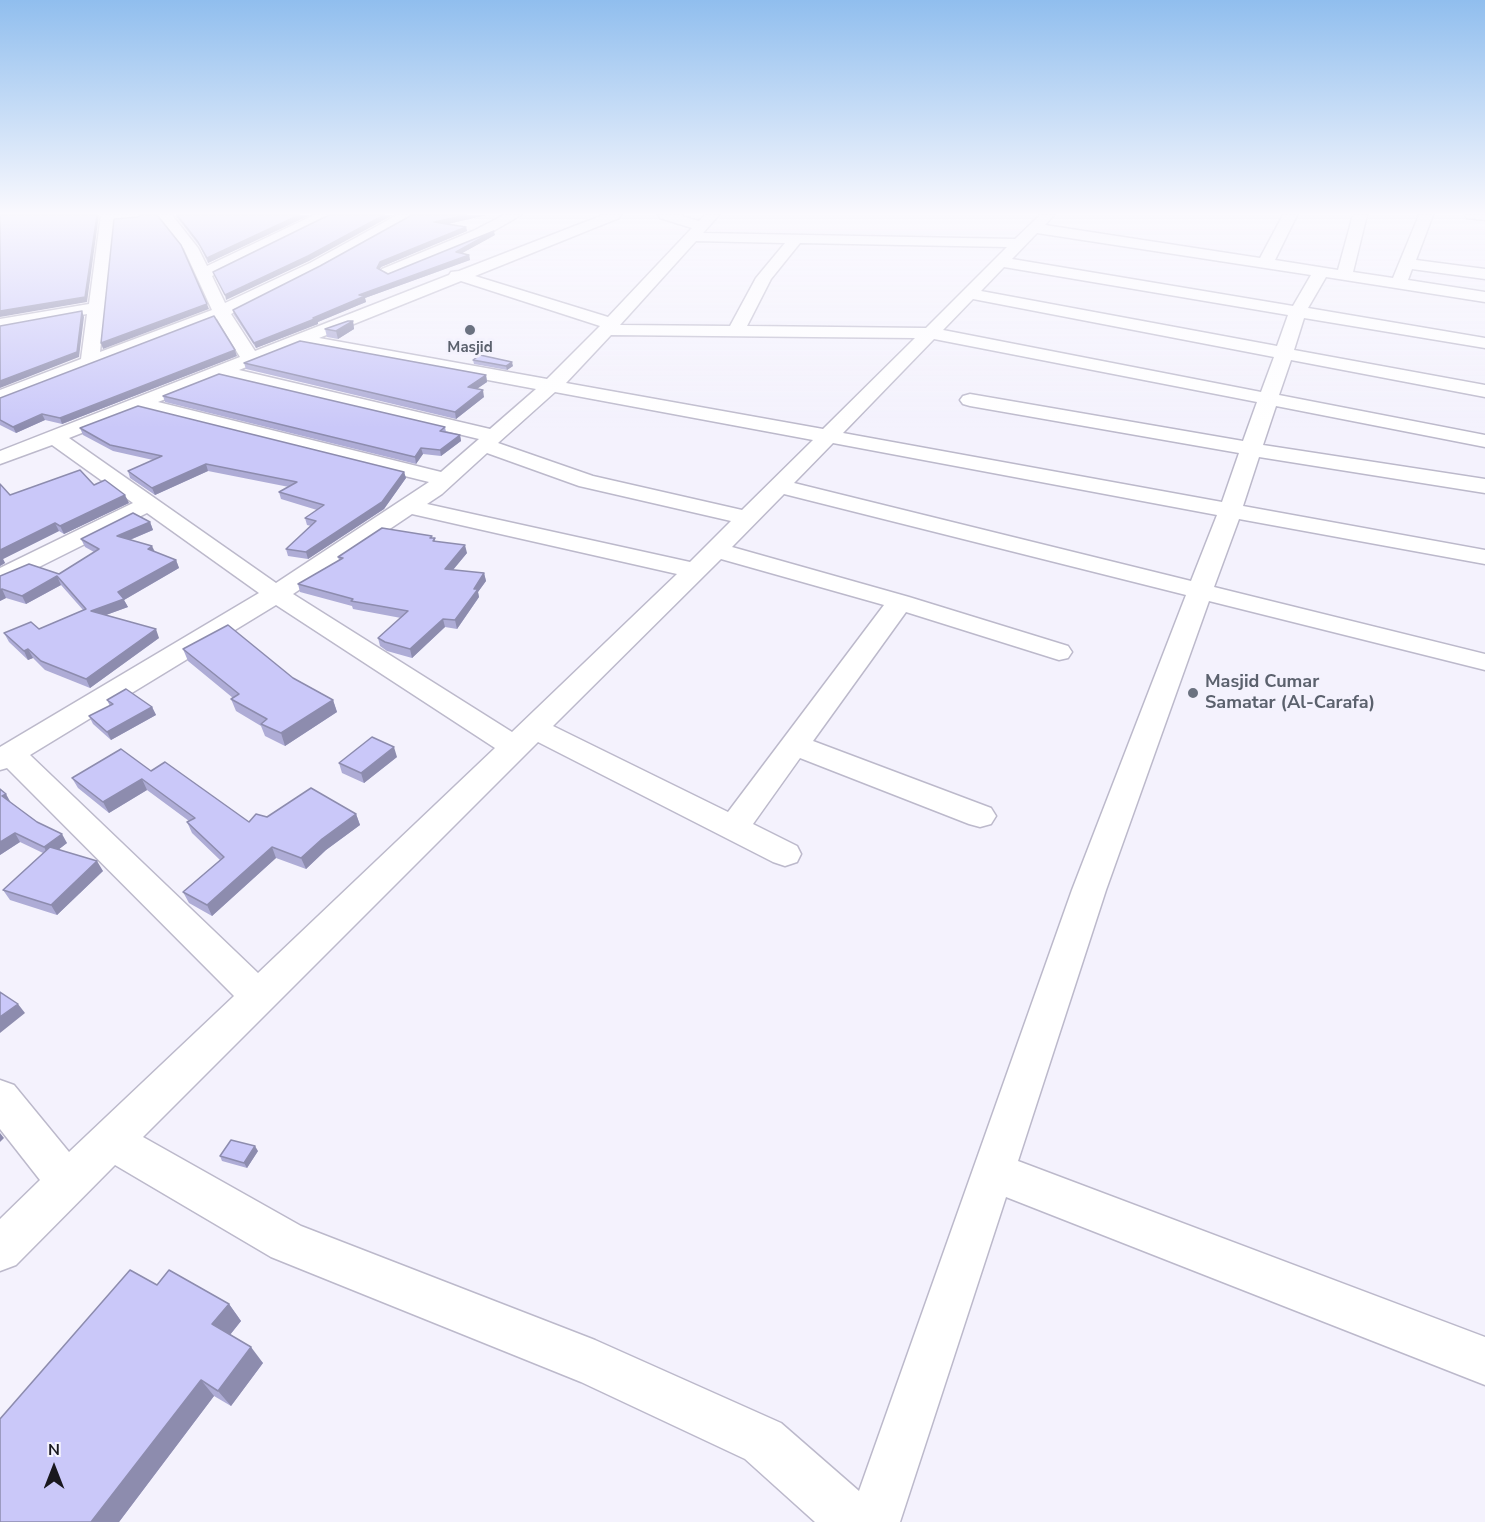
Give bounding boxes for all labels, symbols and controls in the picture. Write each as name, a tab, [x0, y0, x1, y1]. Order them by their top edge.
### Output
marker: Masjid	[463, 323, 477, 337]
place label: Masjid	[447, 339, 493, 357]
place label: Masjid Cumar Samatar (Al-Carafa)	[1205, 672, 1375, 714]
marker: Masjid Cumar Samatar (Al-Carafa)	[1186, 686, 1200, 700]
north arrow	[24, 1438, 84, 1498]
text: N	[48, 1439, 60, 1461]

